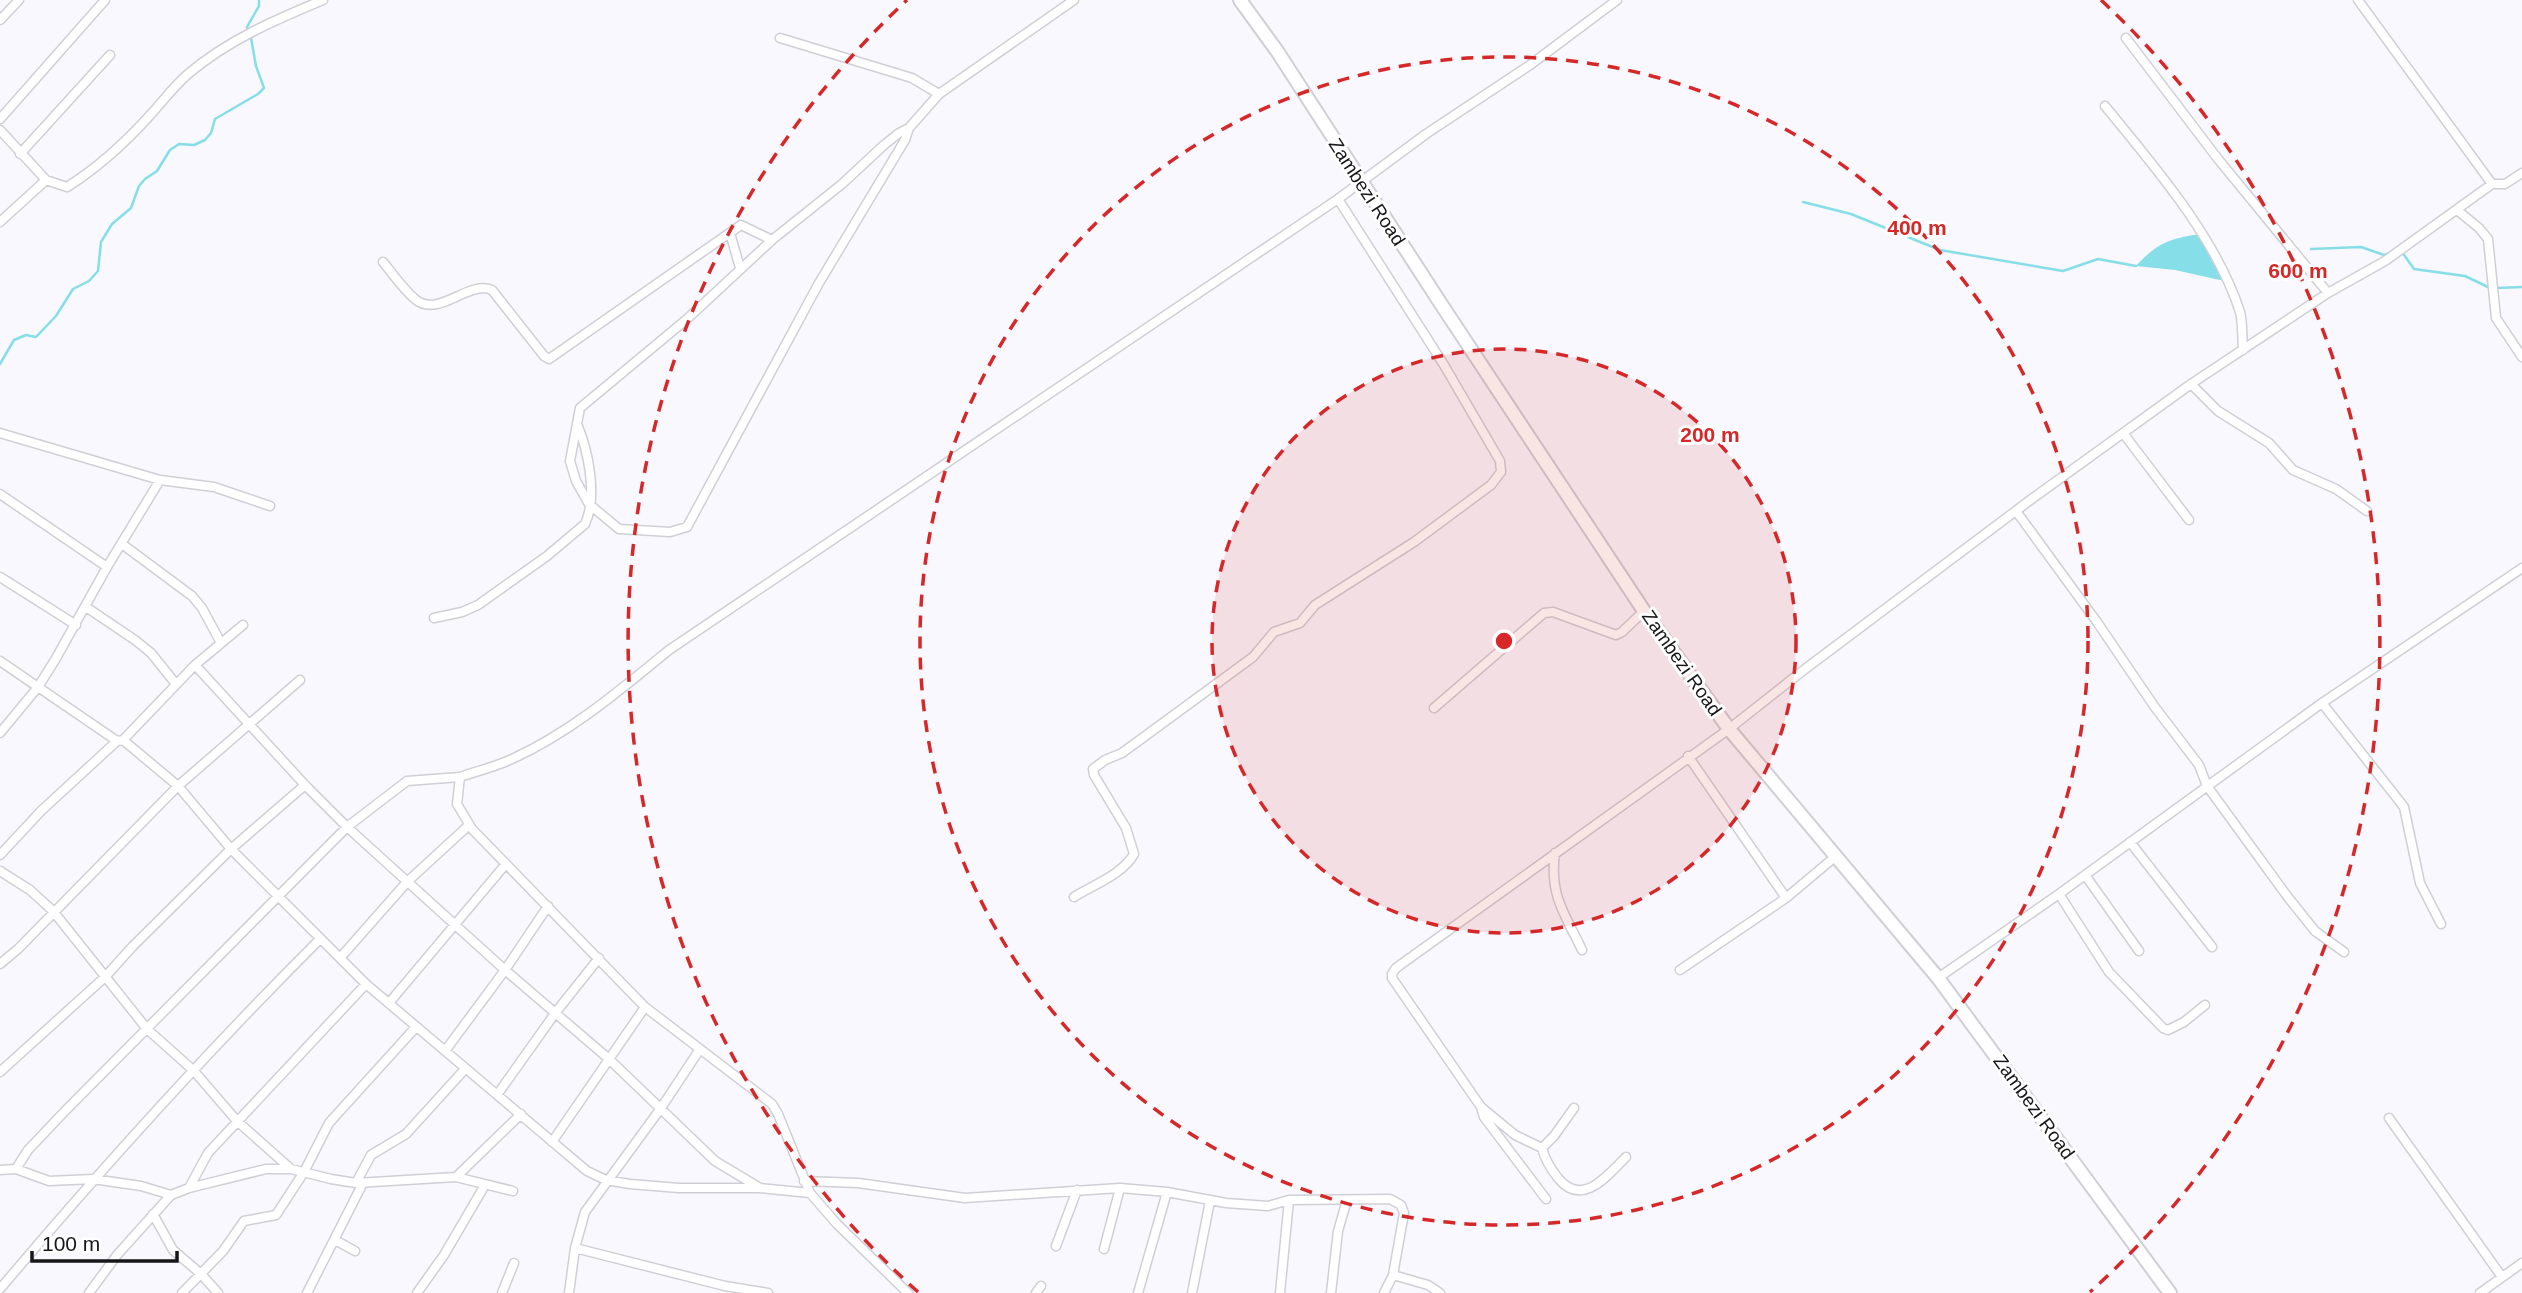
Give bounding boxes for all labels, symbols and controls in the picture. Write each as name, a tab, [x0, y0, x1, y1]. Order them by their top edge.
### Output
street label: Zambezi Road	[1325, 134, 1409, 250]
text: 400 m	[1887, 216, 1947, 239]
text: 600 m	[2268, 259, 2328, 282]
text: 200 m	[1680, 423, 1740, 446]
street label: Zambezi Road	[1638, 606, 1726, 720]
centre of rings	[1492, 629, 1516, 653]
street label: Zambezi Road	[1989, 1051, 2079, 1163]
scale bar	[32, 1220, 177, 1264]
text: 100 m	[42, 1232, 100, 1255]

